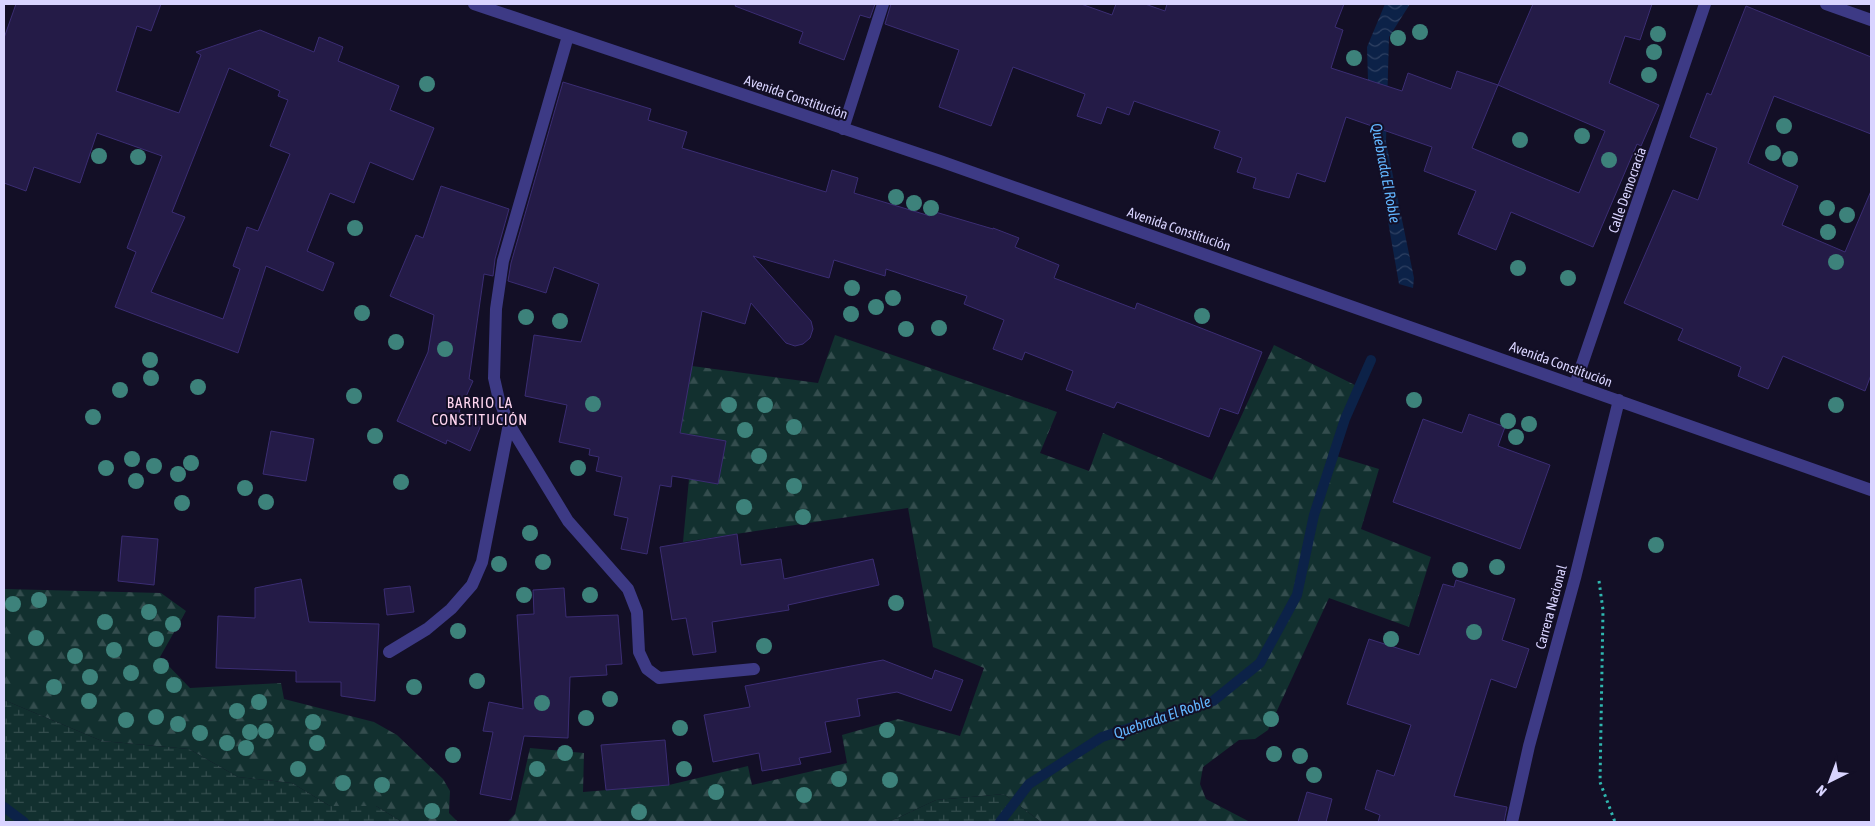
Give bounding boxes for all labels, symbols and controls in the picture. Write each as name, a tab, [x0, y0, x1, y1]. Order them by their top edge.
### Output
street label: Avenida Constitución	[742, 72, 850, 122]
water label: Quebrada El Roble	[1368, 121, 1404, 225]
street label: Calle Democracia	[1605, 145, 1649, 235]
street label: Avenida Constitución	[1125, 204, 1233, 254]
street label: Avenida Constitución	[1507, 338, 1615, 390]
district label: BARRIO LA CONSTITUCIÓN	[432, 394, 528, 428]
street label: Carrera Nacional	[1532, 563, 1570, 651]
water label: Quebrada El Roble	[1111, 692, 1213, 742]
north arrow	[1805, 756, 1855, 806]
text: N	[1813, 782, 1830, 799]

